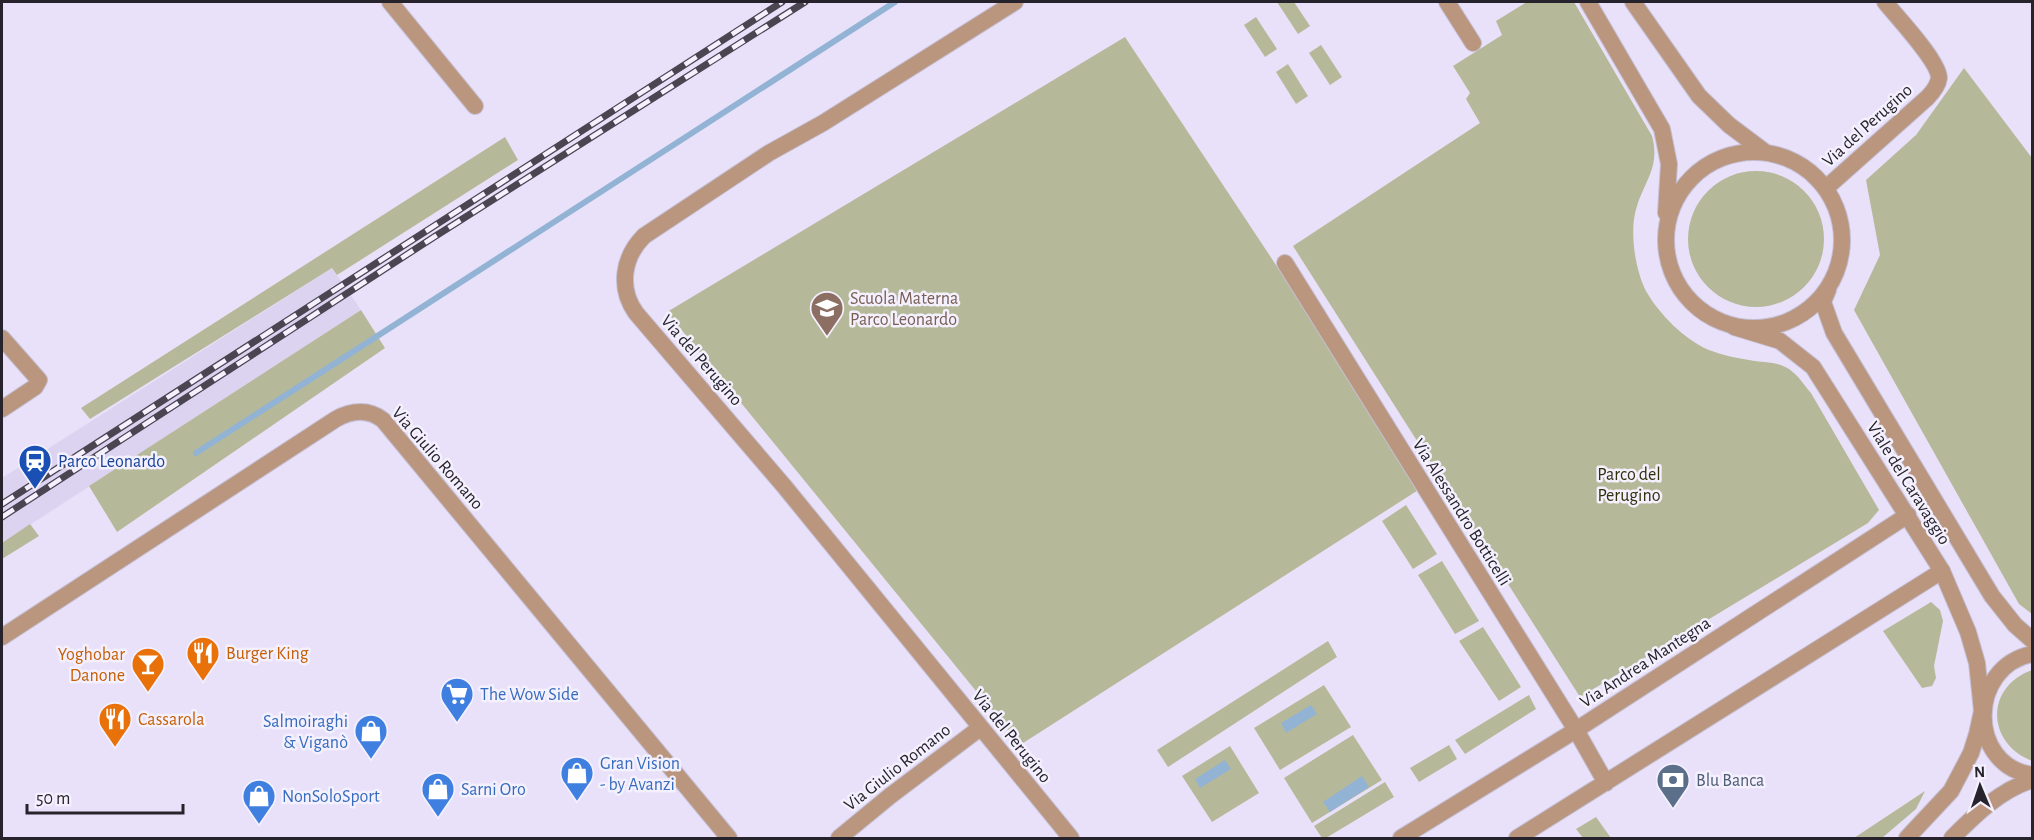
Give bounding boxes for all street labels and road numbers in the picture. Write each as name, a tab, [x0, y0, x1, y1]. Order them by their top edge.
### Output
street label: Via del Perugino	[1819, 81, 1916, 171]
street label: Via del Perugino	[657, 312, 746, 410]
street label: Via Giulio Romano	[388, 404, 487, 514]
street label: Viale del Caravaggio	[1863, 419, 1953, 548]
street label: Via Alessandro Botticelli	[1409, 436, 1514, 589]
street label: Via Andrea Mantegna	[1577, 614, 1714, 712]
street label: Via del Perugino	[968, 687, 1054, 787]
street label: Via Giulio Romano	[841, 721, 954, 815]

